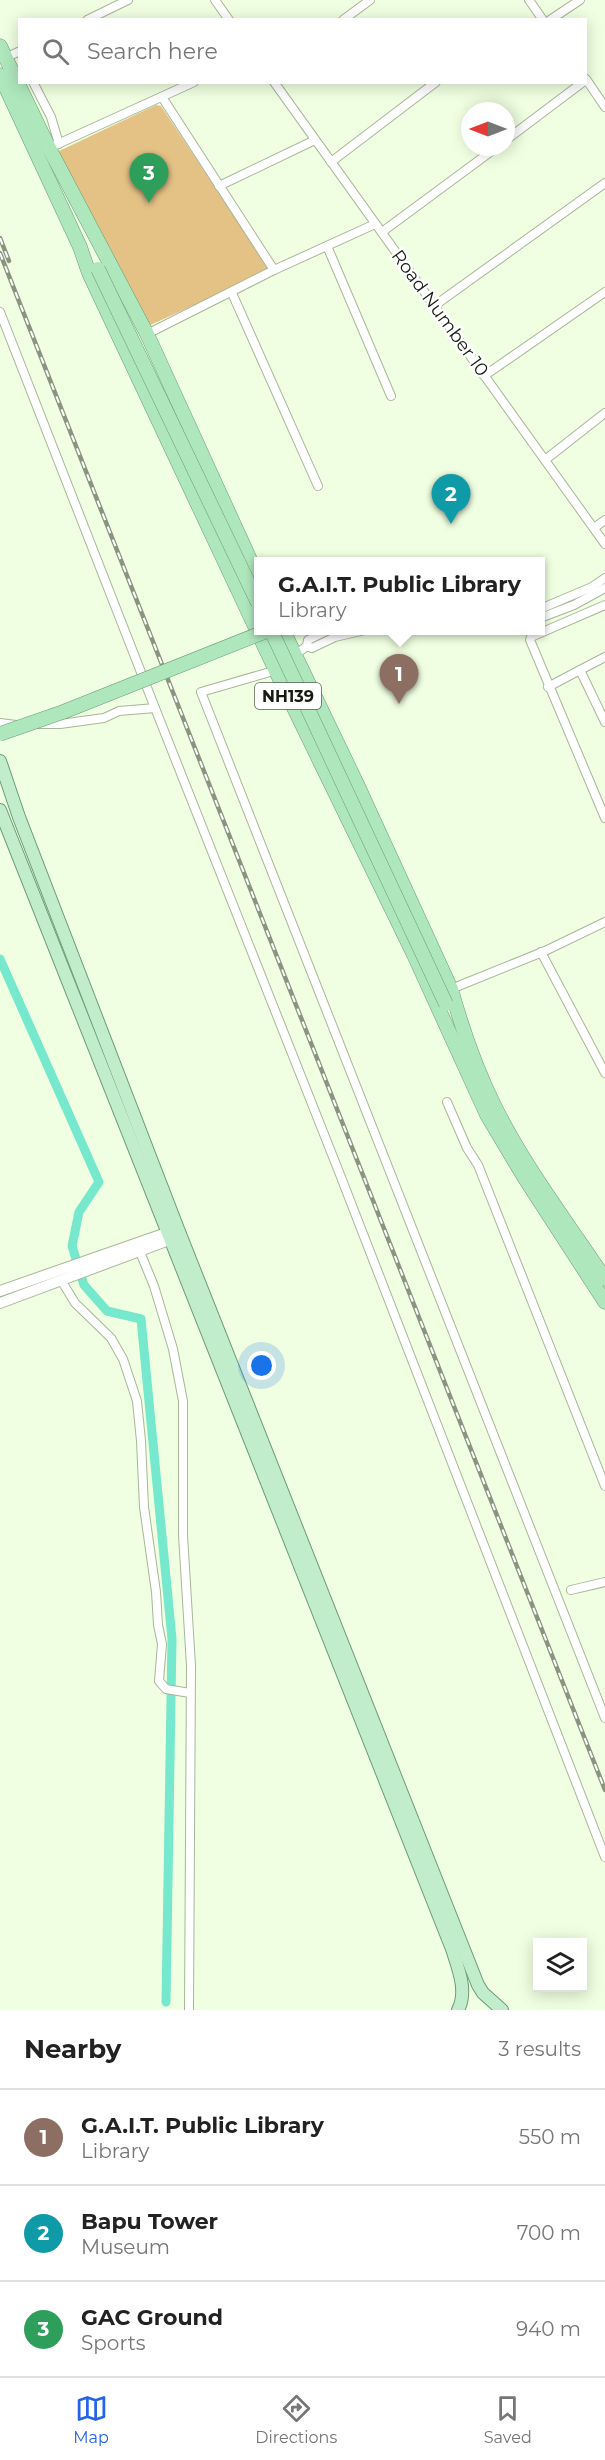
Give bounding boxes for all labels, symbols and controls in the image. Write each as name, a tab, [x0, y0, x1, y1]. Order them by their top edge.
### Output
search box	[18, 18, 587, 84]
icon: search	[39, 35, 72, 68]
text: Search here	[87, 38, 218, 65]
north arrow	[461, 102, 515, 156]
pin: 3	[130, 154, 168, 203]
street label: Road Number 10	[387, 245, 493, 381]
pin: 2	[432, 474, 470, 524]
popup	[254, 557, 545, 635]
text: G.A.I.T. Public Library	[278, 571, 521, 598]
text: Library	[278, 598, 347, 622]
pin: 1	[380, 654, 418, 704]
road number: NH139	[255, 683, 321, 709]
your location	[247, 1351, 276, 1380]
map controls	[533, 1938, 587, 1992]
button: layers	[533, 1938, 587, 1992]
text: Nearby	[24, 2033, 121, 2065]
text: 3 results	[498, 2037, 581, 2061]
text: G.A.I.T. Public Library	[81, 2112, 324, 2139]
text: 1	[40, 2125, 47, 2149]
text: 550 m	[519, 2125, 581, 2149]
text: Library	[81, 2139, 149, 2163]
text: Bapu Tower	[81, 2208, 218, 2235]
text: 2	[38, 2221, 49, 2245]
text: 700 m	[517, 2221, 581, 2245]
text: Museum	[81, 2235, 170, 2259]
text: GAC Ground	[81, 2304, 223, 2331]
text: 3	[38, 2317, 49, 2341]
text: 940 m	[516, 2317, 581, 2341]
text: Sports	[81, 2331, 146, 2355]
tab: Map	[73, 2392, 109, 2447]
tab: Directions	[255, 2392, 337, 2447]
tab: Saved	[484, 2392, 532, 2447]

